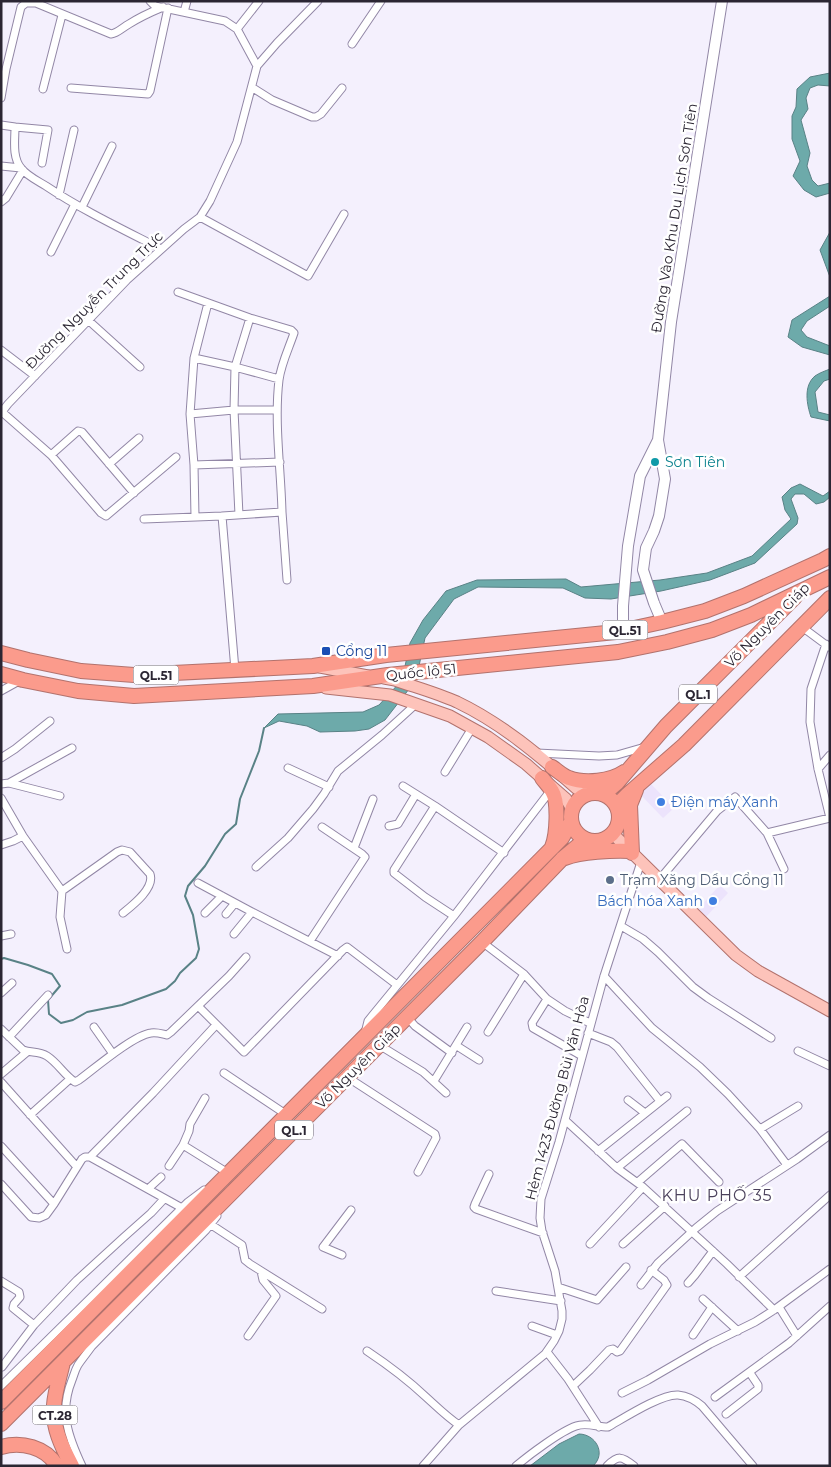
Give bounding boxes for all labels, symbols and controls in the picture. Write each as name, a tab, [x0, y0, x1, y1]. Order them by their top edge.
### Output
street label: Đường Vào Khu Du Lịch Sơn Tiên	[647, 102, 701, 334]
street label: Đường Nguyễn Trung Trực	[21, 227, 167, 373]
place label: Sơn Tiên	[665, 453, 725, 471]
marker: Sơn Tiên	[649, 456, 661, 468]
street label: Võ Nguyên Giáp	[721, 579, 813, 671]
road number: QL.51	[602, 620, 648, 640]
place label: Cổng 11	[336, 642, 387, 660]
marker: Cổng 11	[320, 645, 332, 657]
street label: Quốc lộ 51	[385, 659, 457, 685]
road number: QL.51	[134, 666, 178, 684]
road number: QL.1	[679, 684, 717, 704]
place label: Điện máy Xanh	[671, 793, 778, 811]
marker: Điện máy Xanh	[655, 796, 667, 808]
place label: Trạm Xăng Dầu Cổng 11	[620, 871, 784, 889]
marker: Trạm Xăng Dầu Cổng 11	[604, 874, 616, 886]
place label: Bách hóa Xanh	[597, 892, 703, 910]
marker: Bách hóa Xanh	[707, 895, 719, 907]
street label: Hẻm 1423 Đường Bùi Văn Hòa	[521, 994, 593, 1202]
street label: Võ Nguyên Giáp	[312, 1020, 404, 1112]
road number: QL.1	[275, 1120, 313, 1140]
district label: KHU PHỐ 35	[661, 1185, 773, 1205]
road number: CT.28	[32, 1406, 78, 1424]

